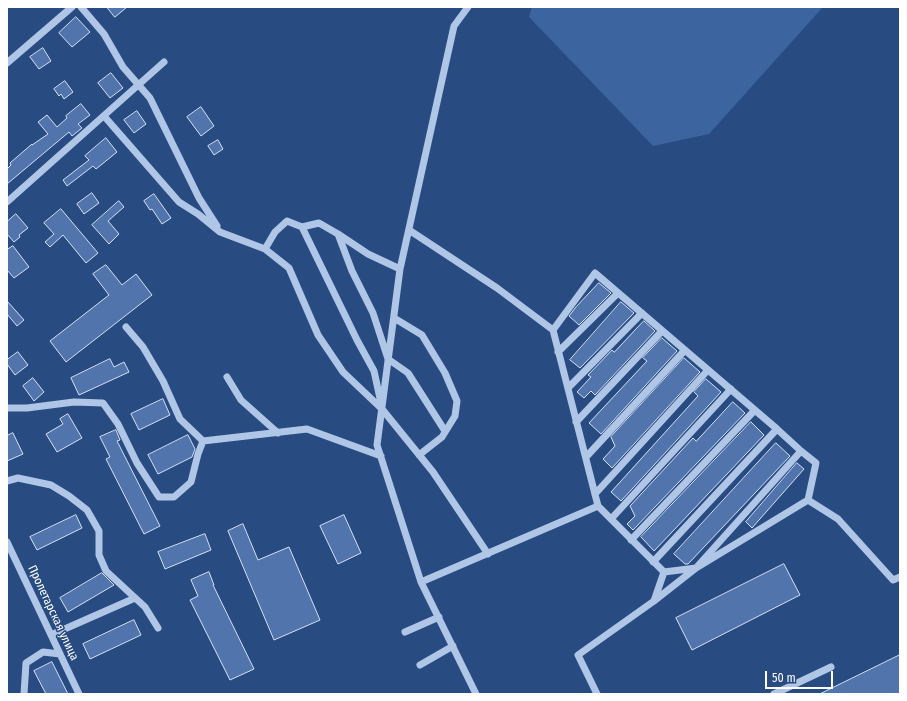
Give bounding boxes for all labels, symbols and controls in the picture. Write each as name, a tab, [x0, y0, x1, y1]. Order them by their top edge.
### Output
street label: Пролетарская улица	[25, 563, 81, 663]
scale bar	[767, 663, 835, 689]
text: 50 m	[772, 671, 796, 685]

